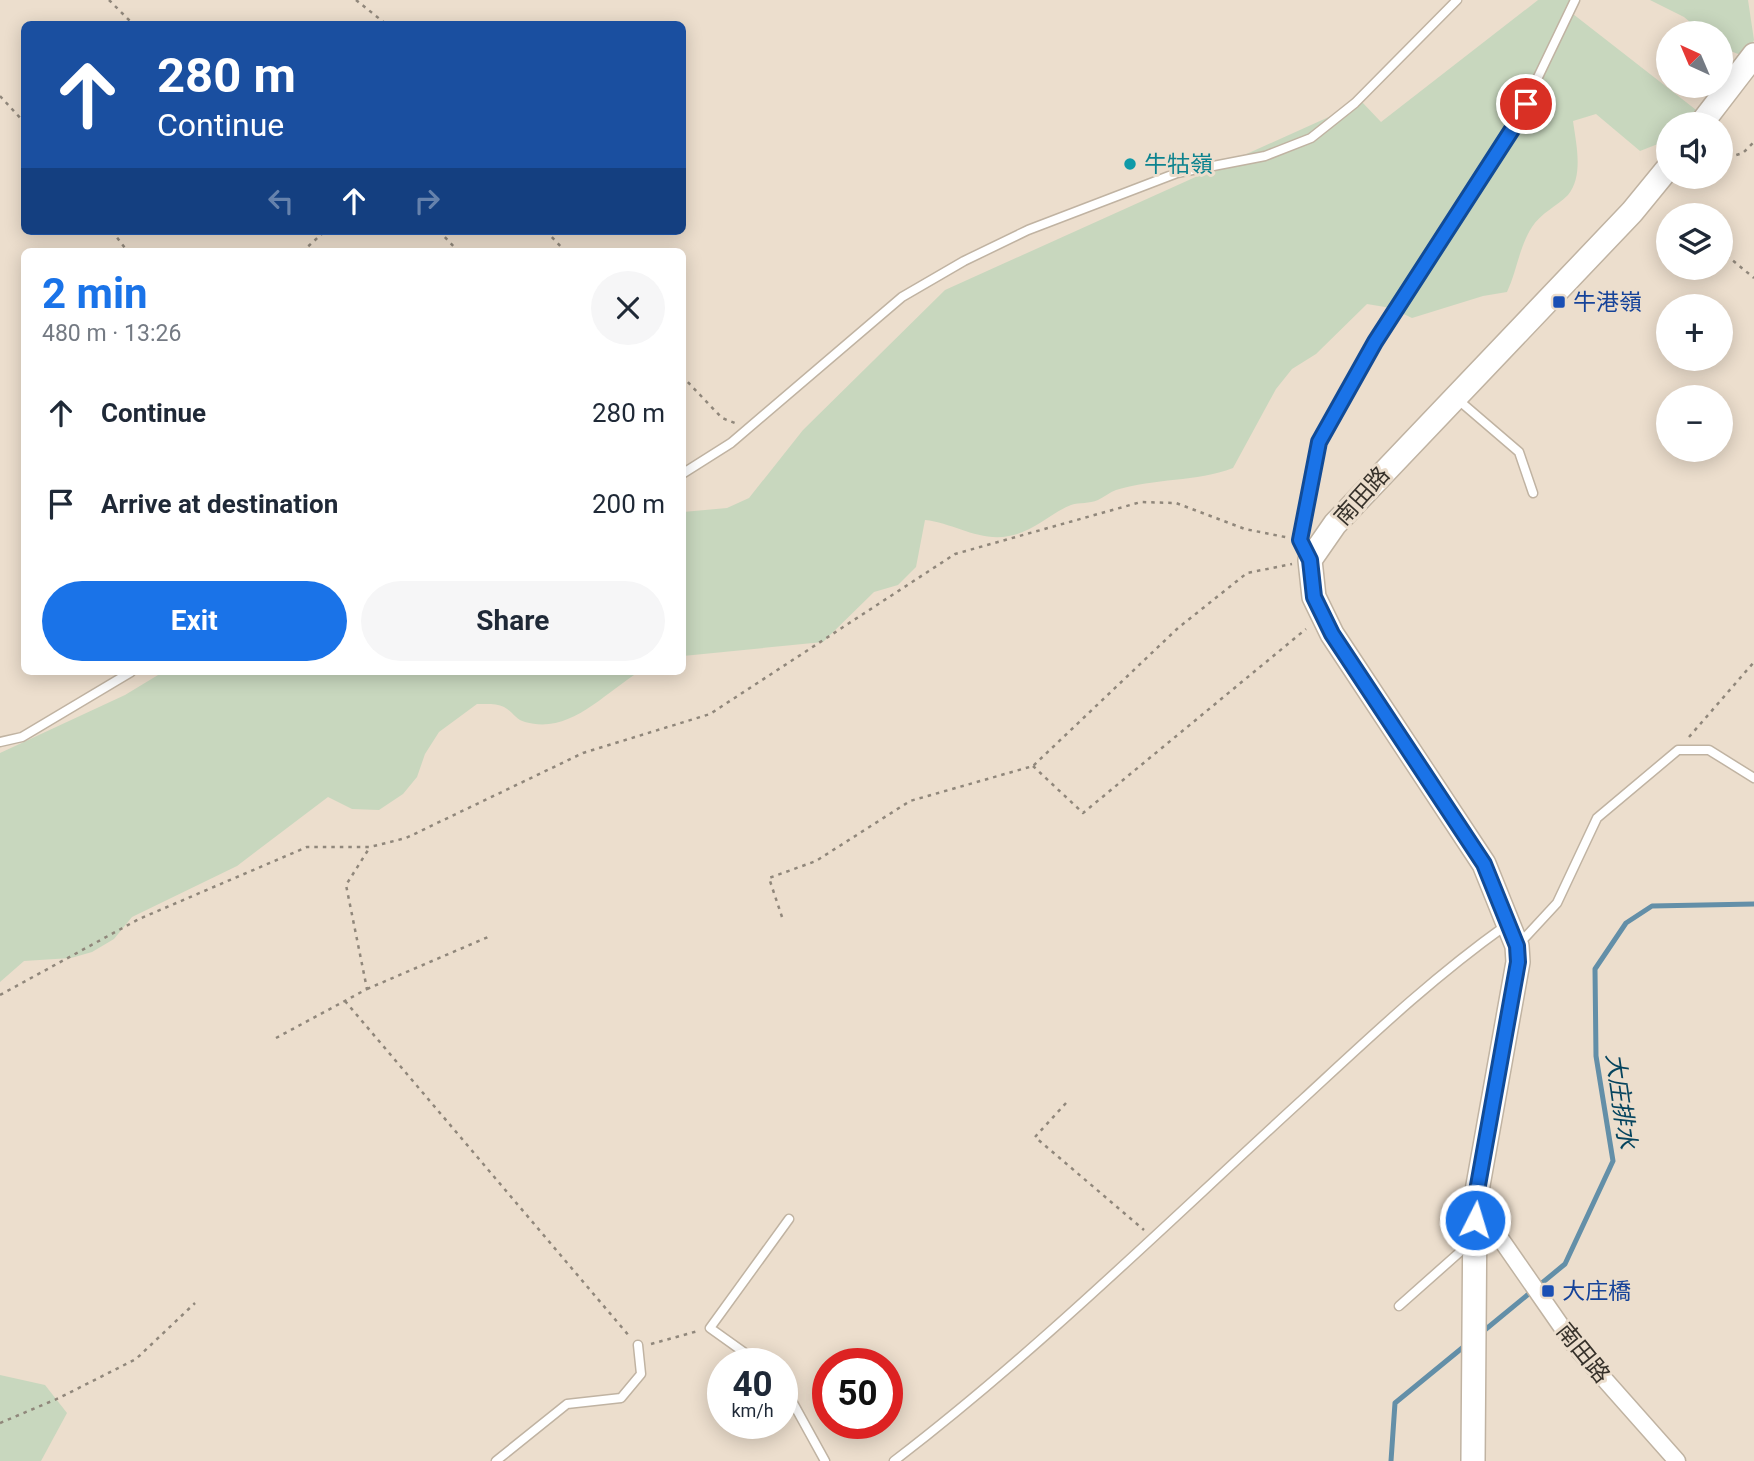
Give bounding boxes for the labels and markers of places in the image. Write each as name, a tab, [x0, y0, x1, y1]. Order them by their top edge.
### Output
pin	[1496, 74, 1556, 134]
place label: 牛牯嶺	[1144, 151, 1213, 178]
marker: 牛牯嶺	[1122, 156, 1138, 172]
place label: 牛港嶺	[1573, 289, 1642, 316]
marker: 牛港嶺	[1551, 294, 1567, 310]
place label: 大庄橋	[1562, 1278, 1631, 1305]
marker: 大庄橋	[1540, 1283, 1556, 1299]

